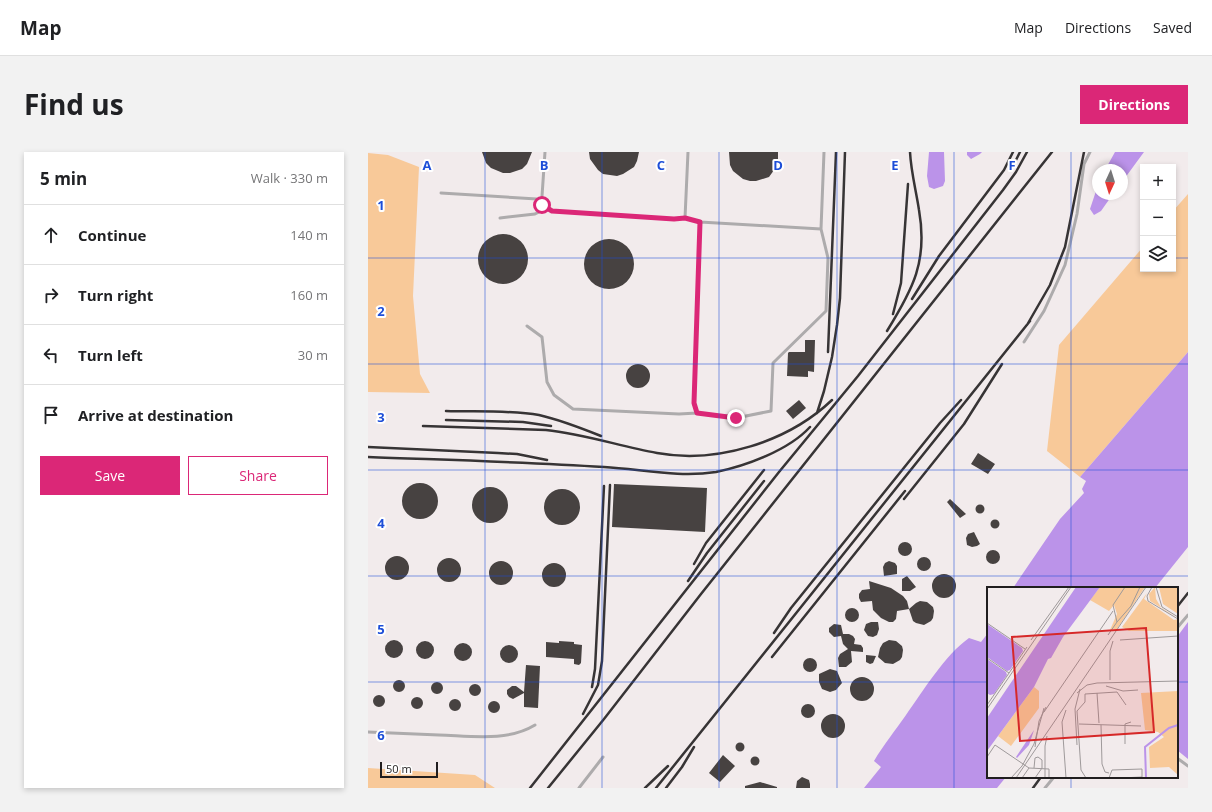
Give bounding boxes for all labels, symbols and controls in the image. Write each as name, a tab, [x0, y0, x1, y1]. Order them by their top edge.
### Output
text: Map	[20, 15, 61, 41]
text: Map	[1014, 18, 1043, 37]
text: Directions	[1065, 18, 1131, 37]
text: Saved	[1153, 18, 1192, 37]
text: Find us	[24, 85, 124, 123]
button: Directions	[1080, 85, 1188, 124]
text: A	[423, 156, 432, 174]
text: B	[540, 156, 549, 174]
text: C	[657, 156, 665, 174]
text: D	[773, 156, 783, 174]
text: E	[891, 156, 899, 174]
text: F	[1008, 156, 1016, 174]
north arrow	[1092, 164, 1128, 200]
map controls	[1140, 164, 1176, 272]
button: +	[1140, 164, 1176, 200]
text: 5 min	[40, 167, 87, 190]
text: Walk · 330 m	[251, 169, 328, 187]
text: 1	[377, 196, 385, 214]
route start	[533, 196, 551, 214]
button: −	[1140, 200, 1176, 236]
icon: ahead	[40, 224, 62, 246]
text: Continue	[78, 225, 146, 245]
text: 140 m	[290, 226, 328, 244]
button: layers	[1140, 236, 1176, 272]
icon: right	[40, 284, 62, 306]
text: Turn right	[78, 285, 153, 305]
text: 160 m	[290, 286, 328, 304]
text: 2	[377, 302, 385, 320]
icon: left	[40, 344, 62, 366]
text: Turn left	[78, 345, 143, 365]
text: 30 m	[298, 346, 328, 364]
icon: arrive	[40, 404, 62, 426]
text: Arrive at destination	[78, 405, 233, 425]
text: 3	[377, 408, 385, 426]
route end	[727, 409, 745, 427]
button: Save	[40, 456, 180, 495]
button: Share	[188, 456, 328, 495]
text: 4	[377, 514, 385, 532]
inset map	[987, 587, 1178, 778]
text: 5	[377, 620, 385, 638]
text: 6	[377, 726, 385, 744]
scale bar	[380, 760, 438, 779]
text: 50 m	[386, 761, 412, 776]

